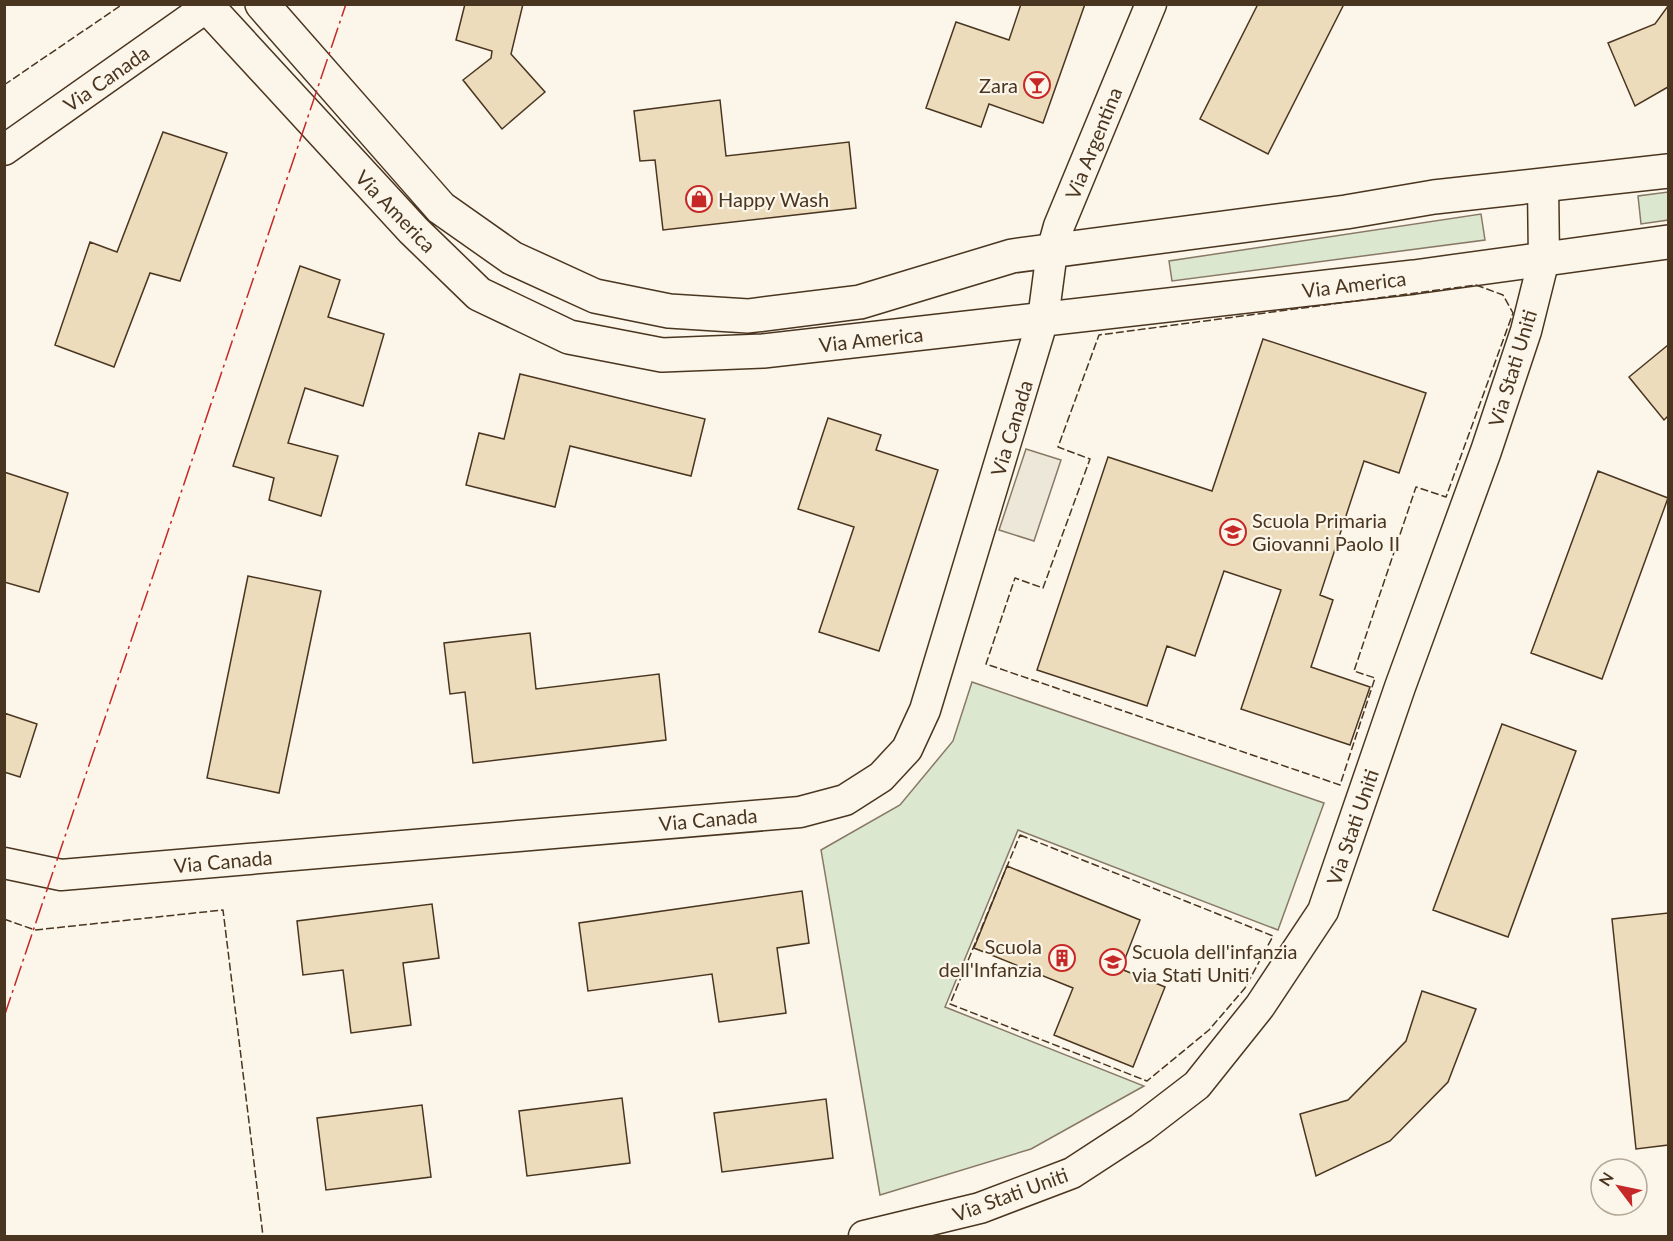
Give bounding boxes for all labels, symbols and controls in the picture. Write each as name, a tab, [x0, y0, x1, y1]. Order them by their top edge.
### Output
street label: Via Canada	[59, 40, 153, 116]
bar icon: Zara	[1022, 70, 1052, 100]
place label: Zara	[979, 73, 1018, 97]
street label: Via Argentina	[1060, 84, 1126, 202]
street label: Via America	[351, 165, 441, 257]
shop icon: Happy Wash	[684, 184, 714, 214]
place label: Happy Wash	[718, 187, 829, 211]
street label: Via America	[1301, 266, 1407, 302]
street label: Via Stati Uniti	[1483, 307, 1541, 429]
street label: Via America	[818, 322, 924, 356]
street label: Via Canada	[985, 377, 1037, 479]
place label: Scuola Primaria Giovanni Paolo II	[1252, 508, 1400, 555]
school or university icon: Scuola Primaria Giovanni Paolo II	[1218, 517, 1248, 547]
street label: Via Stati Uniti	[1321, 766, 1383, 888]
street label: Via Canada	[658, 803, 758, 835]
street label: Via Canada	[173, 845, 273, 877]
place label: Scuola dell'Infanzia	[938, 934, 1042, 981]
place label: Scuola dell'infanzia via Stati Uniti	[1132, 939, 1298, 986]
building icon: Scuola dell'Infanzia	[1047, 943, 1077, 973]
school or university icon: Scuola dell'infanzia via Stati Uniti	[1098, 947, 1128, 977]
north arrow	[1589, 1157, 1649, 1217]
street label: Via Stati Uniti	[949, 1162, 1071, 1226]
text: N	[1595, 1169, 1617, 1189]

